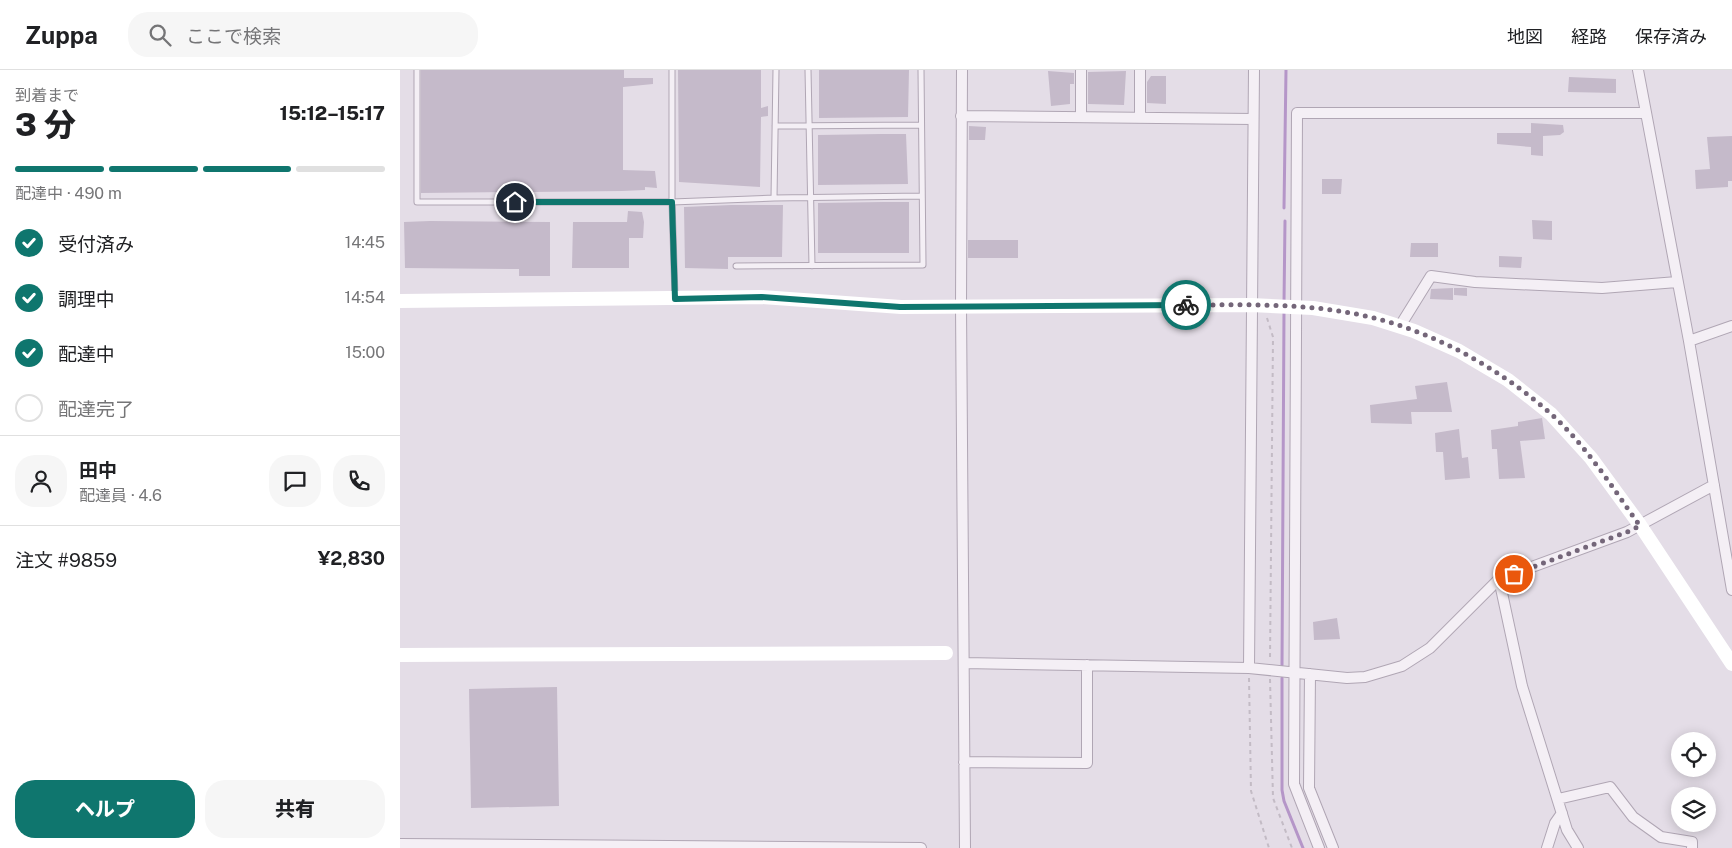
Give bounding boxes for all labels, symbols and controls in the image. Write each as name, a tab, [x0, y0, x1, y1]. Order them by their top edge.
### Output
search box	[128, 12, 478, 57]
text: Zuppa	[25, 21, 98, 49]
icon: search	[146, 21, 174, 49]
text: ここで検索	[186, 25, 281, 47]
text: 地図	[1507, 26, 1543, 47]
text: 経路	[1571, 26, 1607, 47]
text: 保存済み	[1635, 26, 1707, 47]
text: 到着まで	[15, 86, 79, 105]
text: 15:12–15:17	[280, 102, 385, 124]
text: 3 分	[15, 106, 76, 143]
pin	[494, 181, 536, 223]
text: 配達中 · 490 m	[15, 184, 122, 203]
icon: home	[501, 188, 529, 216]
icon: check	[15, 229, 43, 257]
text: 受付済み	[58, 233, 134, 255]
text: 14:45	[345, 233, 385, 252]
courier	[1161, 280, 1211, 330]
icon: check	[15, 284, 43, 312]
text: 調理中	[58, 288, 115, 310]
text: 14:54	[345, 288, 385, 307]
icon: bike	[1172, 291, 1200, 319]
icon: check	[15, 339, 43, 367]
text: 配達中	[58, 343, 115, 365]
text: 15:00	[345, 343, 385, 362]
text: 配達完了	[58, 398, 134, 420]
button: person	[15, 455, 67, 507]
button: chat	[269, 455, 321, 507]
button: phone	[333, 455, 385, 507]
text: 田中	[79, 459, 117, 481]
text: 配達員 · 4.6	[79, 486, 162, 505]
text: ¥2,830	[318, 547, 385, 569]
text: 注文 #9859	[15, 549, 117, 571]
pin	[1493, 553, 1535, 595]
icon: bag	[1500, 560, 1528, 588]
map controls	[1671, 732, 1716, 832]
button: locate	[1671, 732, 1716, 777]
button: ヘルプ	[15, 780, 195, 838]
button: 共有	[205, 780, 385, 838]
button: layers	[1671, 787, 1716, 832]

